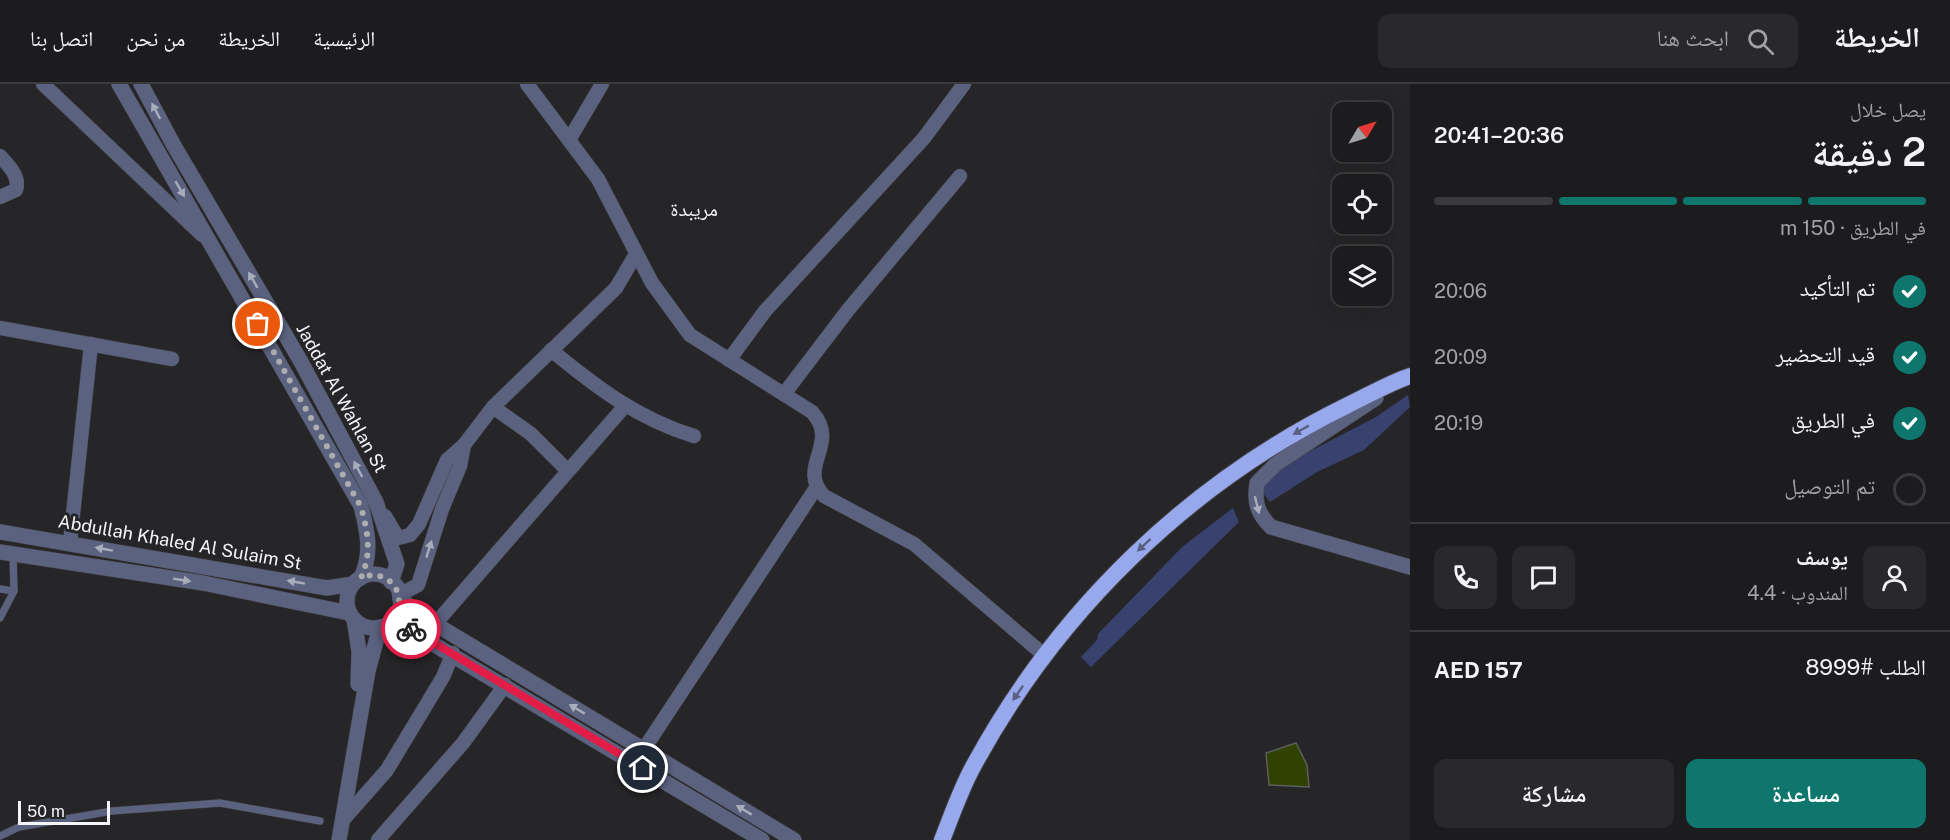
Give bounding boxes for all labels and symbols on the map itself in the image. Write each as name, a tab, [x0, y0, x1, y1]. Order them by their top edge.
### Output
one-way arrow	[151, 102, 161, 119]
north arrow	[1332, 102, 1392, 162]
one-way arrow	[174, 181, 185, 197]
district label: مريبدة	[670, 197, 718, 221]
one-way arrow	[248, 271, 258, 288]
pin	[232, 298, 283, 349]
street label: Jaddat Al Wahlan St	[292, 320, 392, 476]
one-way arrow	[1292, 425, 1309, 435]
one-way arrow	[353, 460, 363, 477]
one-way arrow	[1253, 496, 1263, 514]
street label: Abdullah Khaled Al Sulaim St	[57, 510, 303, 574]
one-way arrow	[1137, 538, 1152, 552]
one-way arrow	[425, 540, 434, 558]
one-way arrow	[94, 544, 113, 553]
one-way arrow	[173, 575, 192, 584]
one-way arrow	[286, 577, 305, 586]
courier	[381, 599, 441, 659]
one-way arrow	[1012, 684, 1024, 700]
one-way arrow	[569, 704, 585, 715]
pin	[617, 742, 668, 793]
scale bar	[18, 798, 110, 826]
one-way arrow	[736, 804, 752, 815]

